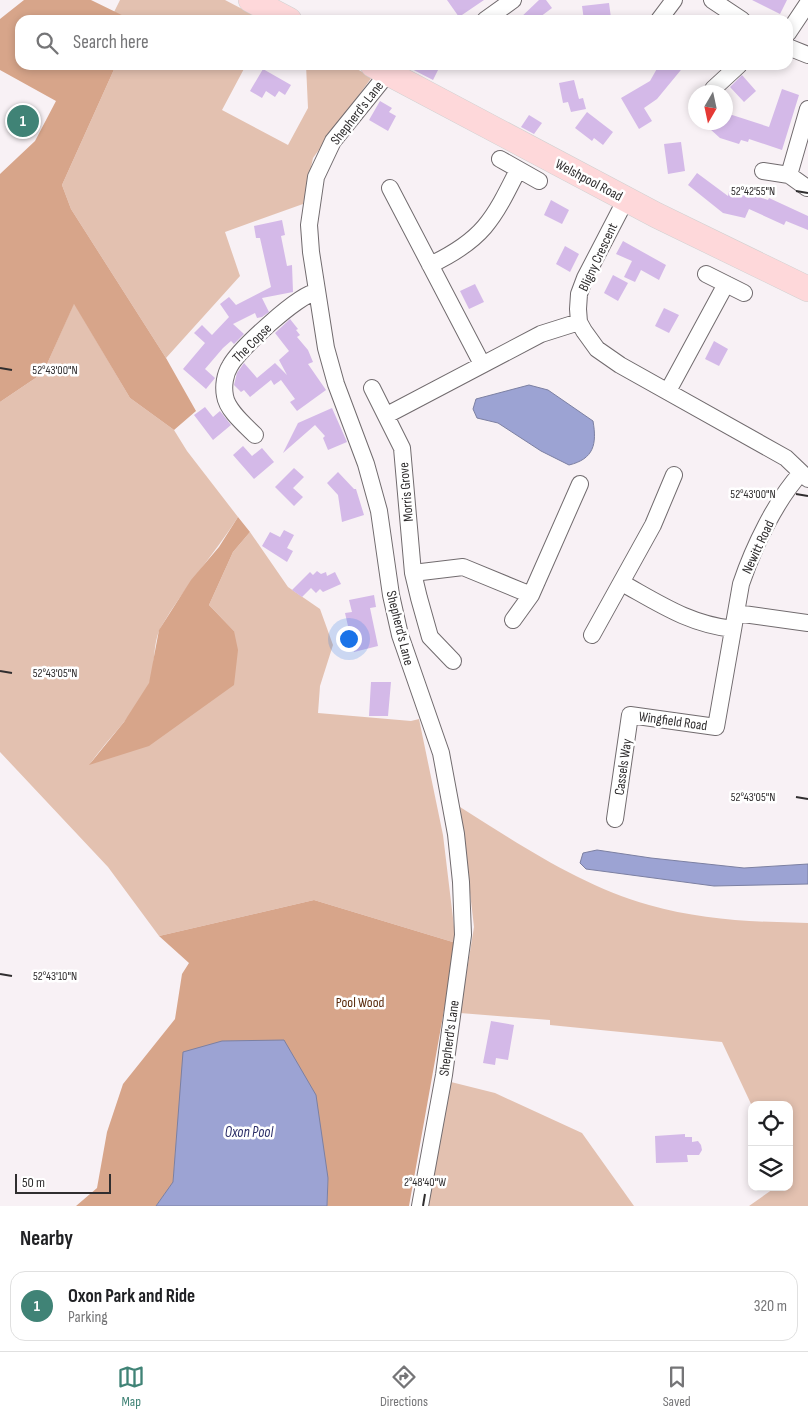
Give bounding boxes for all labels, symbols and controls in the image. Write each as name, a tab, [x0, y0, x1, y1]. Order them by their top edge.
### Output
search box	[15, 15, 793, 70]
icon: search	[33, 29, 61, 57]
text: Search here	[73, 31, 149, 54]
street label: Shepherd's Lane	[327, 78, 387, 148]
north arrow	[688, 85, 733, 130]
pin: 1	[7, 102, 39, 140]
street label: Welshpool Road	[552, 155, 626, 205]
text: 52°42'55"N	[731, 184, 775, 199]
street label: Bligny Crescent	[575, 220, 621, 294]
street label: The Copse	[229, 320, 275, 366]
text: 52°43'00"N	[32, 363, 78, 378]
street label: Morris Grove	[395, 462, 417, 522]
text: 52°43'00"N	[730, 487, 776, 502]
street label: Newitt Road	[738, 517, 778, 577]
street label: Shepherd's Lane	[383, 589, 417, 667]
your location	[336, 626, 362, 652]
text: 52°43'05"N	[33, 666, 77, 681]
street label: Wingfield Road	[638, 708, 709, 734]
street label: Cassels Way	[611, 737, 635, 796]
text: 52°43'05"N	[731, 790, 775, 805]
text: 52°43'10"N	[33, 969, 77, 984]
park label: Pool Wood	[336, 994, 385, 1011]
street label: Shepherd's Lane	[435, 999, 463, 1077]
map controls	[748, 1101, 793, 1191]
button: locate	[748, 1101, 793, 1146]
water label: Oxon Pool	[225, 1123, 274, 1142]
button: layers	[748, 1146, 793, 1191]
scale bar	[15, 1171, 111, 1194]
text: 50 m	[22, 1174, 45, 1191]
text: 2°48'40"W	[404, 1175, 446, 1190]
text: Nearby	[20, 1226, 73, 1251]
text: Oxon Park and Ride	[68, 1285, 195, 1308]
text: 1	[34, 1297, 40, 1316]
text: 320 m	[754, 1297, 787, 1316]
text: Parking	[68, 1308, 108, 1327]
tab: Map	[117, 1363, 145, 1410]
tab: Directions	[380, 1363, 428, 1410]
tab: Saved	[663, 1363, 691, 1410]

